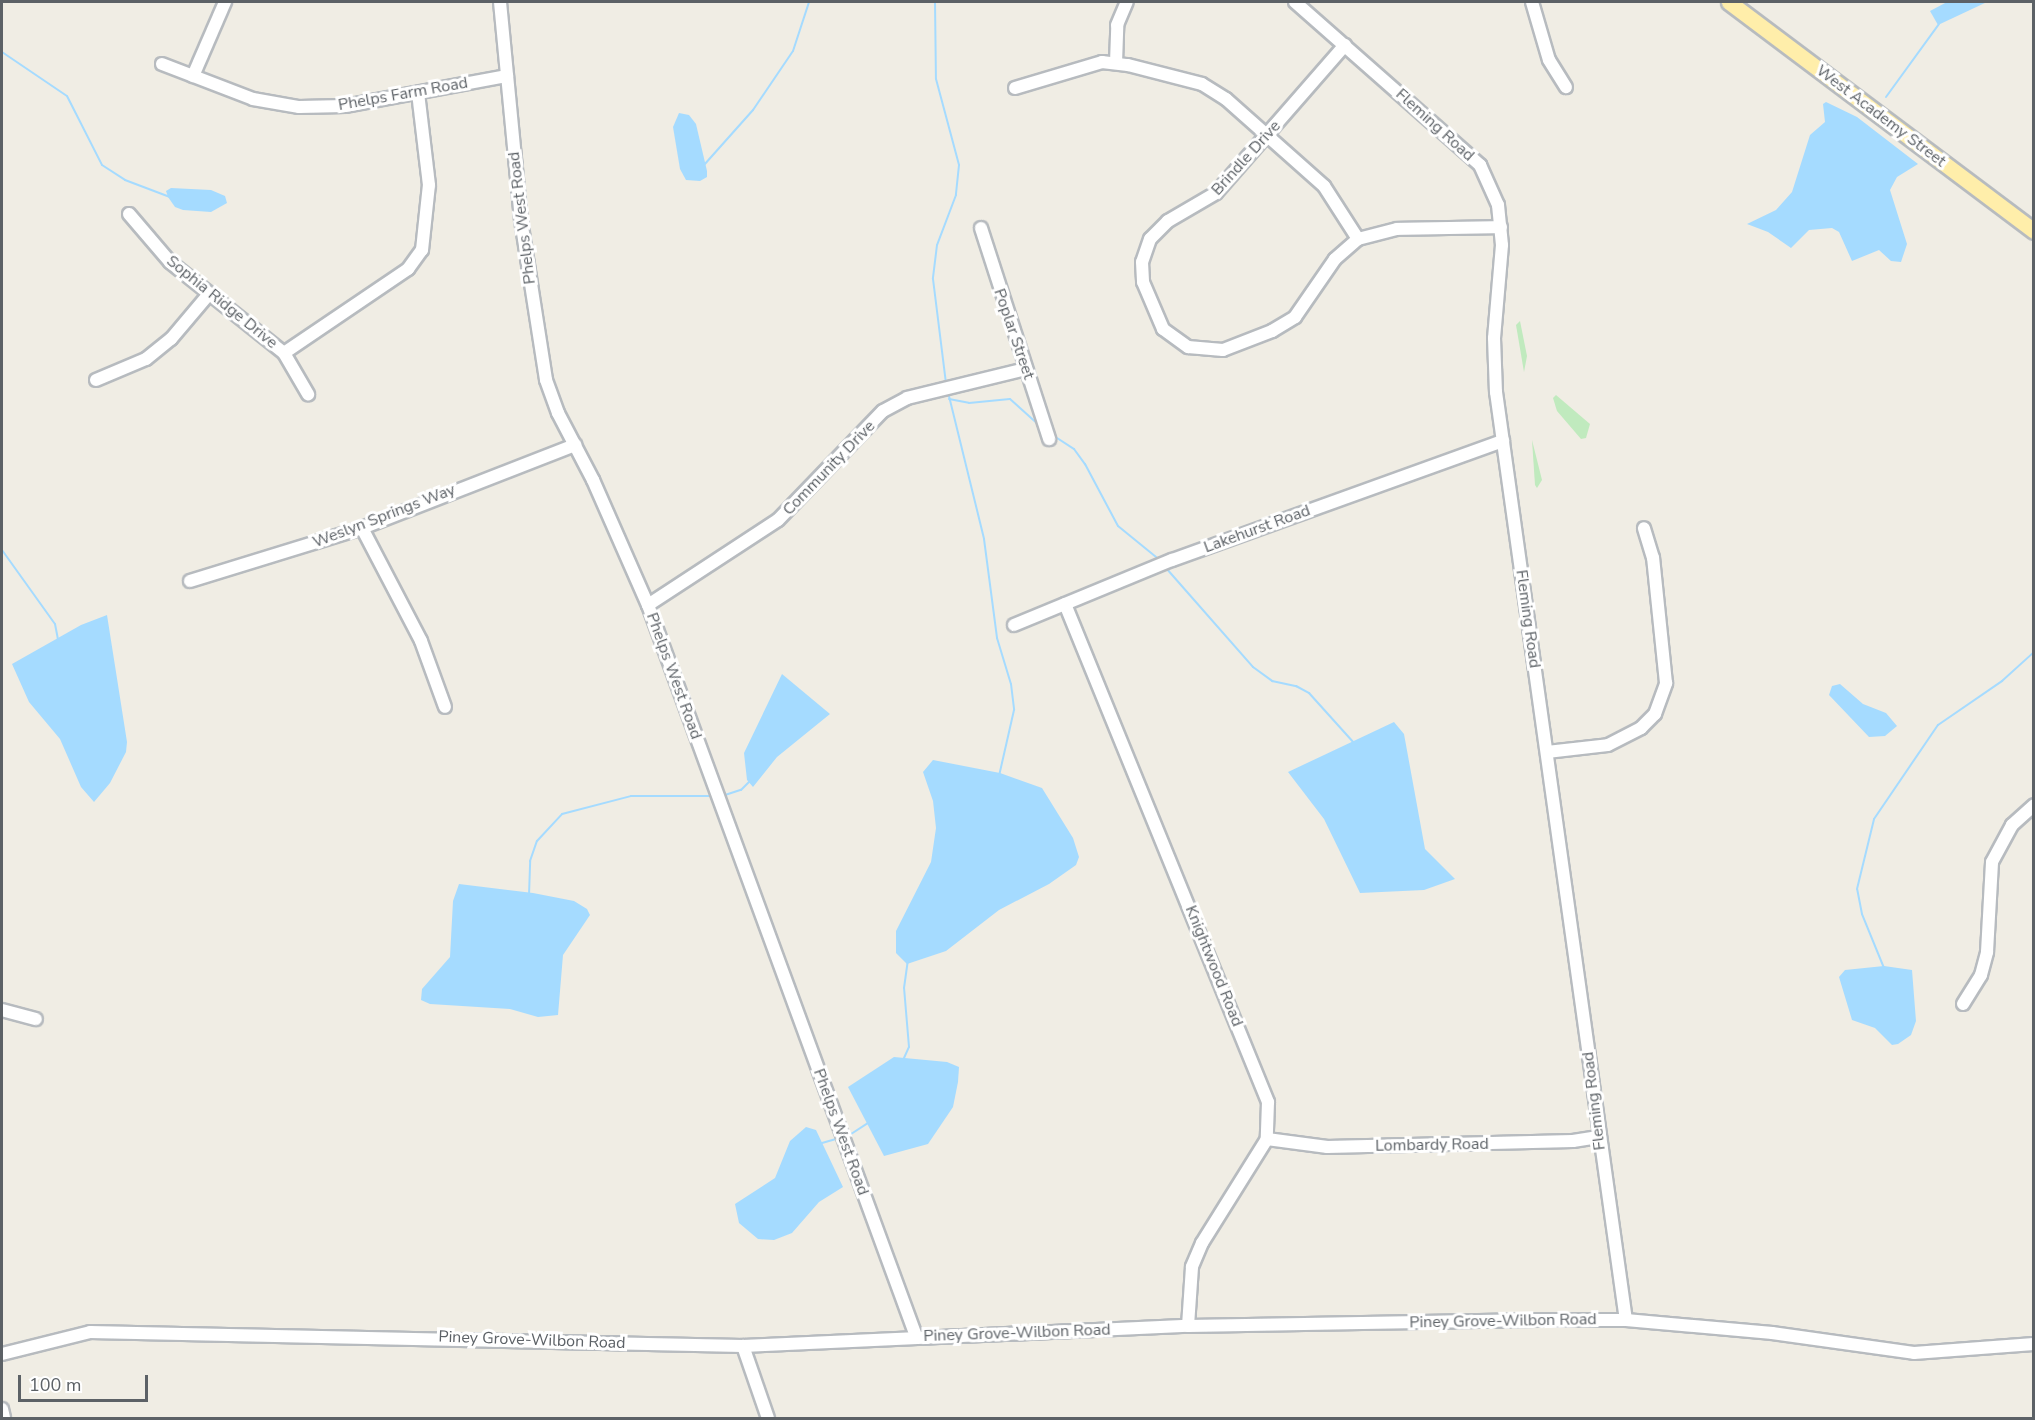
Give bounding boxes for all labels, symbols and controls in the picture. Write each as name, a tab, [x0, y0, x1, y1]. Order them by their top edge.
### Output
street label: West Academy Street	[1812, 61, 1950, 171]
street label: Phelps Farm Road	[337, 73, 469, 115]
street label: Fleming Road	[1392, 85, 1478, 165]
street label: Brindle Drive	[1207, 117, 1285, 199]
street label: Phelps West Road	[504, 151, 540, 285]
street label: Sophia Ridge Drive	[163, 251, 281, 353]
street label: Poplar Street	[990, 286, 1038, 382]
street label: Community Drive	[779, 417, 879, 519]
street label: Weslyn Springs Way	[310, 480, 458, 552]
street label: Lakehurst Road	[1201, 501, 1313, 557]
street label: Fleming Road	[1512, 569, 1544, 669]
street label: Phelps West Road	[642, 610, 706, 742]
street label: Knightwood Road	[1181, 903, 1247, 1029]
street label: Fleming Road	[1578, 1051, 1610, 1151]
street label: Phelps West Road	[809, 1066, 873, 1198]
street label: Lombardy Road	[1375, 1134, 1489, 1156]
street label: Piney Grove-Wilbon Road	[1409, 1310, 1597, 1332]
street label: Piney Grove-Wilbon Road	[923, 1320, 1111, 1346]
street label: Piney Grove-Wilbon Road	[438, 1327, 626, 1353]
scale bar	[21, 1363, 152, 1401]
text: 100 m	[29, 1373, 81, 1397]

